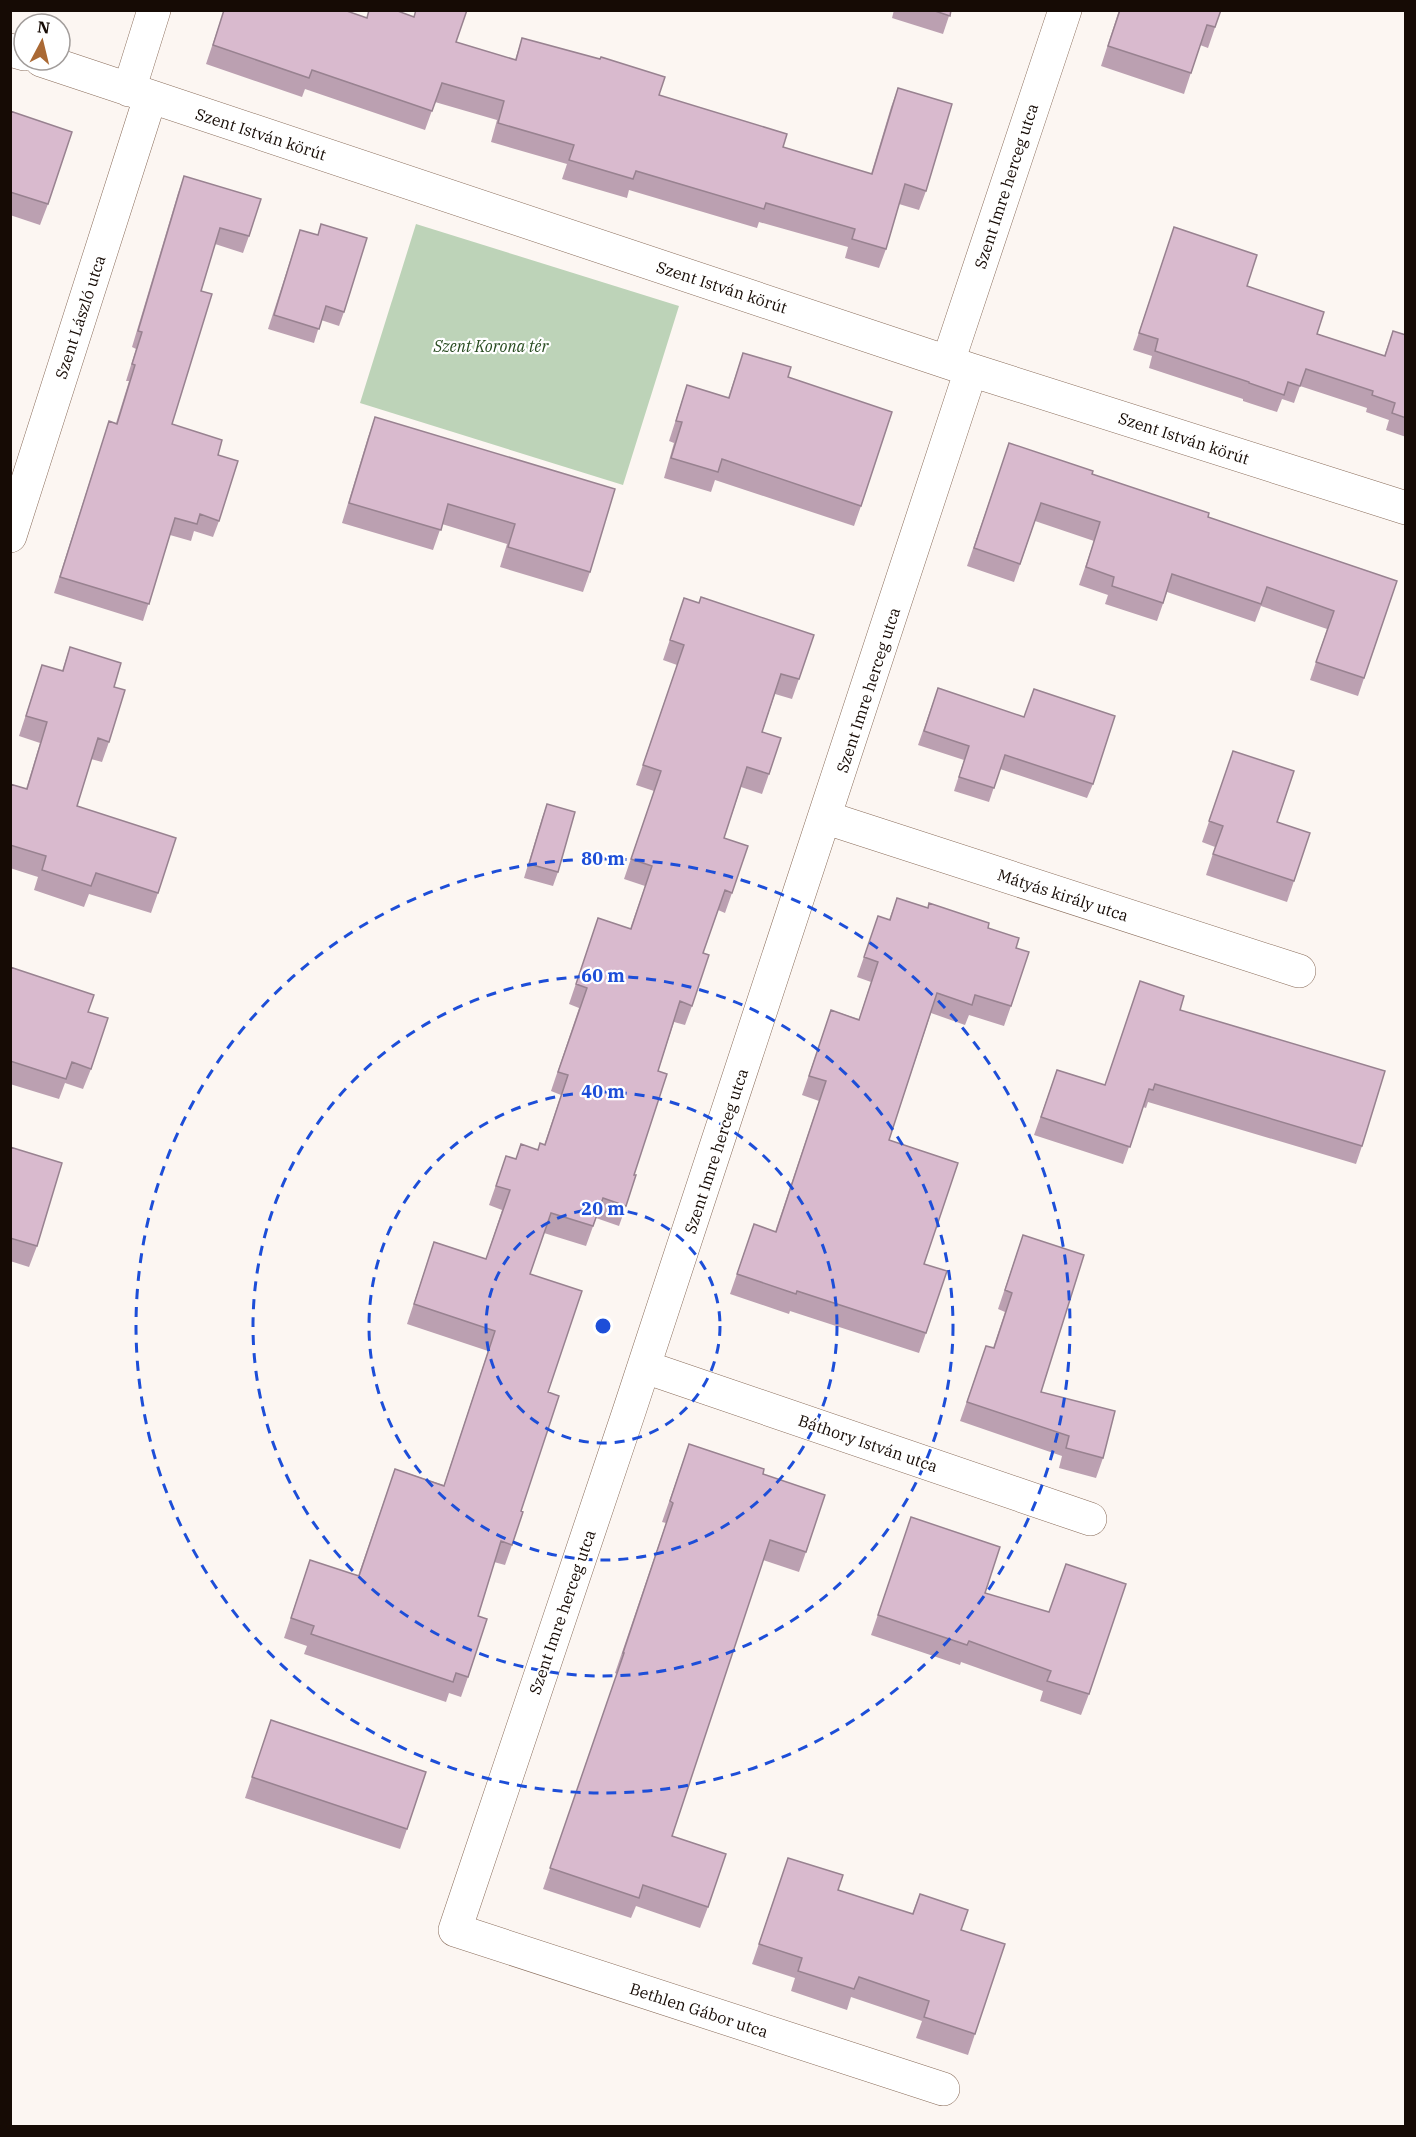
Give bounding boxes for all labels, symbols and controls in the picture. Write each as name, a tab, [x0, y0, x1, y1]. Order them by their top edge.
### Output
north arrow	[12, 12, 72, 72]
text: N	[36, 16, 51, 38]
street label: Szent Imre herceg utca	[970, 101, 1042, 271]
street label: Szent István körút	[193, 103, 329, 165]
street label: Szent László utca	[51, 252, 110, 382]
street label: Szent István körút	[654, 256, 790, 318]
park label: Szent Korona tér	[433, 336, 549, 356]
street label: Szent István körút	[1116, 407, 1252, 469]
street label: Szent Imre herceg utca	[832, 605, 904, 775]
text: 80 m	[581, 847, 625, 870]
street label: Mátyás király utca	[995, 864, 1131, 926]
text: 60 m	[581, 964, 625, 987]
street label: Szent Imre herceg utca	[680, 1066, 752, 1236]
text: 40 m	[581, 1080, 625, 1103]
text: 20 m	[581, 1197, 625, 1220]
centre of rings	[593, 1316, 613, 1336]
street label: Báthory István utca	[796, 1410, 941, 1476]
street label: Szent Imre herceg utca	[524, 1527, 600, 1697]
street label: Bethlen Gábor utca	[627, 1978, 771, 2042]

